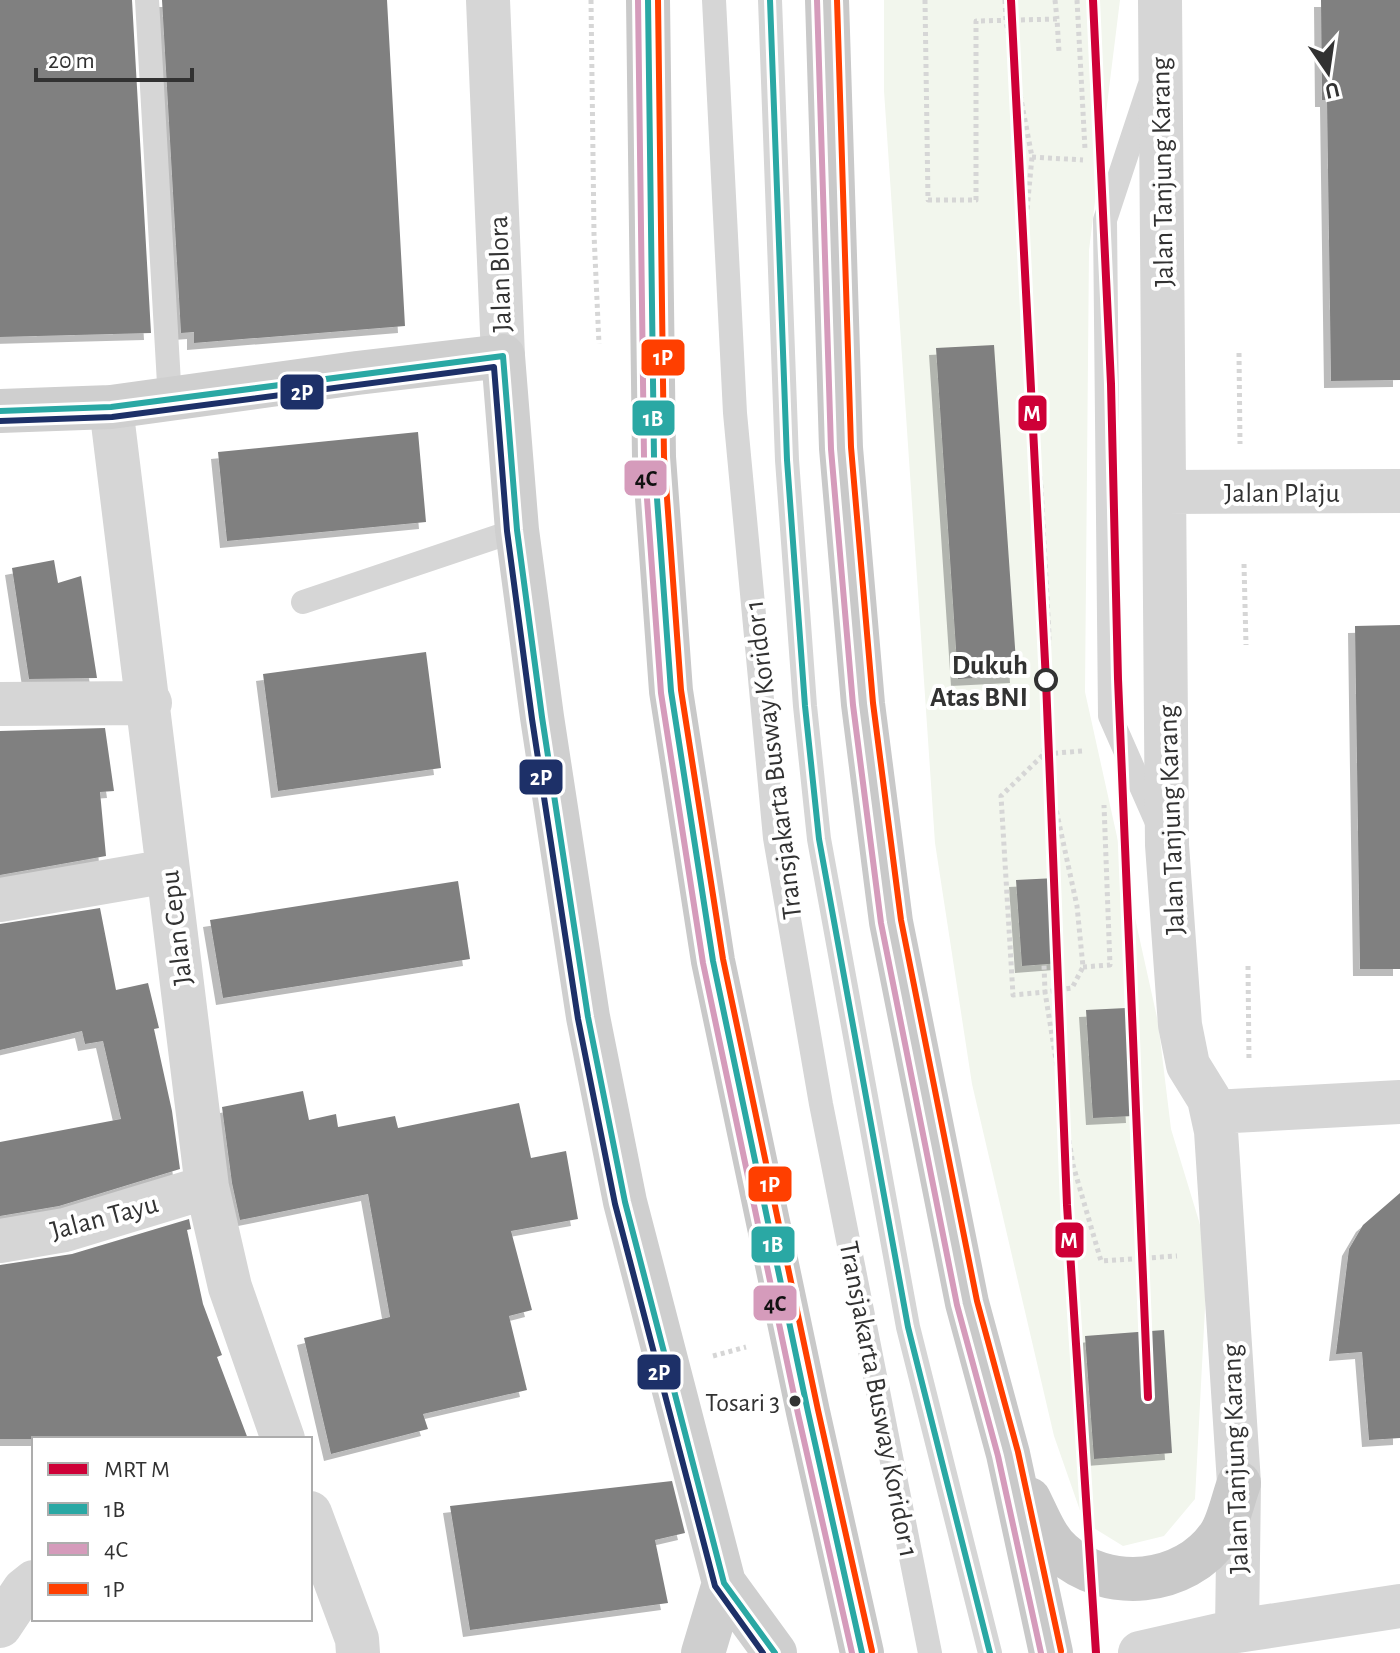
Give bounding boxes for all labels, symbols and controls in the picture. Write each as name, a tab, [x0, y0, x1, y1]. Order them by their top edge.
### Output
scale bar	[36, 32, 192, 82]
north arrow	[1288, 32, 1368, 112]
text: 20 m	[48, 49, 95, 73]
street label: Jalan Tanjung Karang	[1147, 56, 1179, 287]
text: U	[1323, 78, 1342, 103]
street label: Jalan Blora	[485, 215, 517, 333]
line badge: 1P	[640, 338, 686, 377]
text: 1P	[653, 347, 673, 369]
line badge: 2P	[279, 373, 325, 411]
text: 2P	[291, 382, 313, 404]
line badge: M	[1017, 394, 1048, 432]
line badge: 1B	[631, 399, 676, 437]
text: M	[1023, 403, 1041, 425]
text: 1B	[643, 408, 664, 430]
line badge: 4C	[623, 459, 668, 497]
text: 4C	[635, 468, 658, 490]
street label: Jalan Plaju	[1224, 480, 1340, 508]
street label: Transjakarta Busway Koridor 1	[741, 599, 807, 921]
place label: Dukuh Atas BNI	[930, 652, 1028, 712]
marker: Dukuh Atas BNI	[1035, 669, 1057, 691]
street label: Jalan Tanjung Karang	[1154, 704, 1190, 935]
line badge: 2P	[518, 758, 564, 796]
text: 2P	[530, 767, 552, 789]
street label: Jalan Cepu	[156, 869, 198, 987]
line badge: 1P	[747, 1165, 793, 1203]
text: 1P	[760, 1174, 780, 1196]
street label: Jalan Tayu	[48, 1190, 161, 1246]
line badge: M	[1054, 1221, 1085, 1259]
line badge: 1B	[750, 1225, 796, 1264]
text: M	[1060, 1230, 1078, 1252]
text: 1B	[763, 1234, 784, 1256]
street label: Transjakarta Busway Koridor 1	[834, 1239, 922, 1560]
line badge: 4C	[752, 1284, 798, 1322]
text: 4C	[764, 1293, 787, 1315]
street label: Jalan Tanjung Karang	[1218, 1343, 1254, 1574]
line badge: 2P	[636, 1353, 682, 1391]
text: 2P	[648, 1362, 670, 1384]
place label: Tosari 3	[705, 1390, 780, 1416]
marker: Tosari 3	[787, 1393, 803, 1409]
legend	[32, 1437, 312, 1621]
text: MRT M	[104, 1458, 170, 1482]
text: 1B	[104, 1498, 125, 1522]
text: 4C	[104, 1538, 128, 1562]
text: 1P	[104, 1578, 125, 1602]

